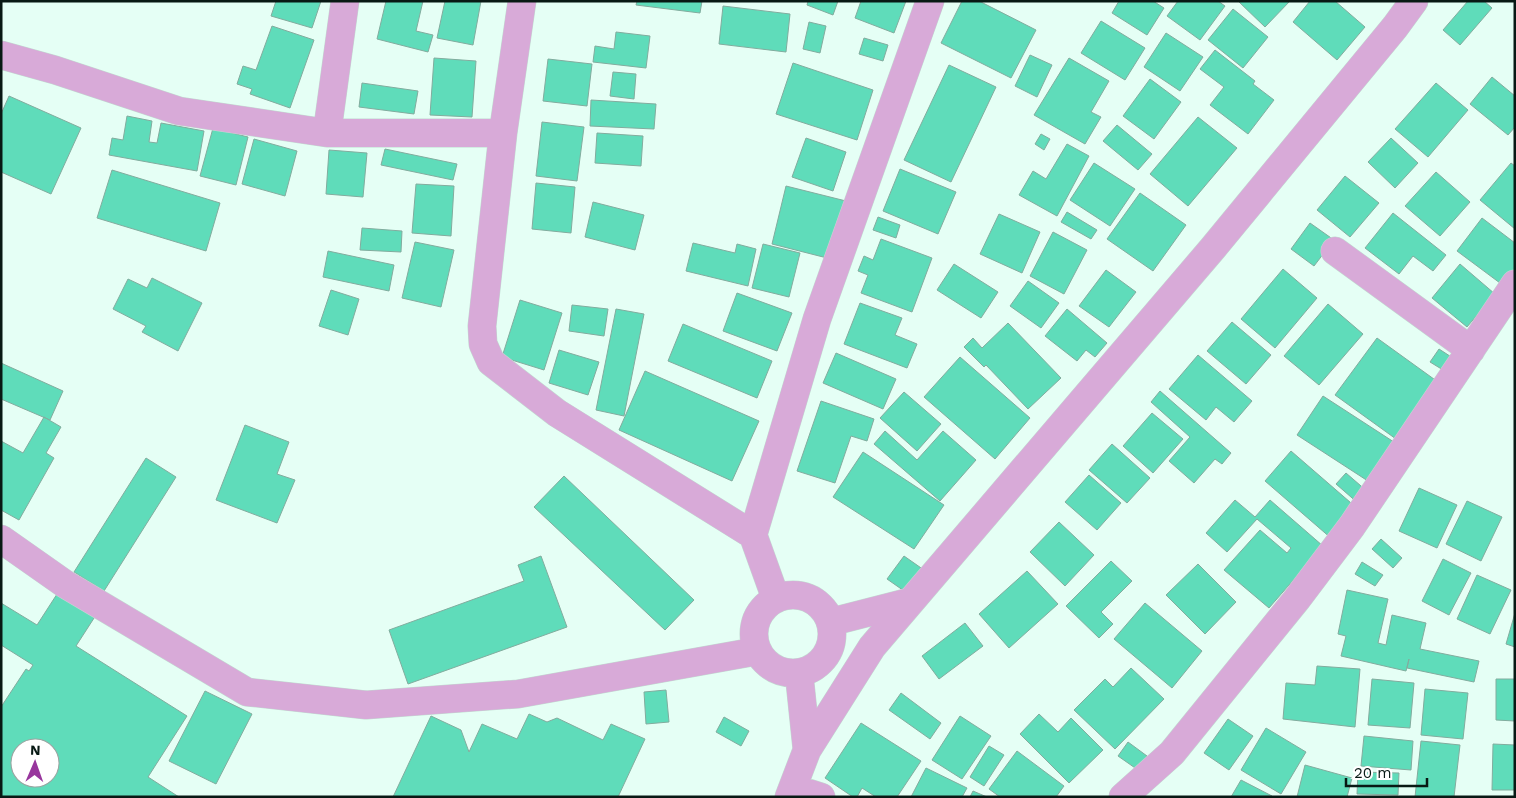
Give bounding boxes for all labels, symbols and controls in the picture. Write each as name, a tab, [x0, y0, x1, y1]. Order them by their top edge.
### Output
north arrow	[10, 738, 60, 788]
text: N	[30, 742, 41, 758]
scale bar	[1346, 756, 1427, 788]
text: 20 m	[1354, 764, 1392, 782]

